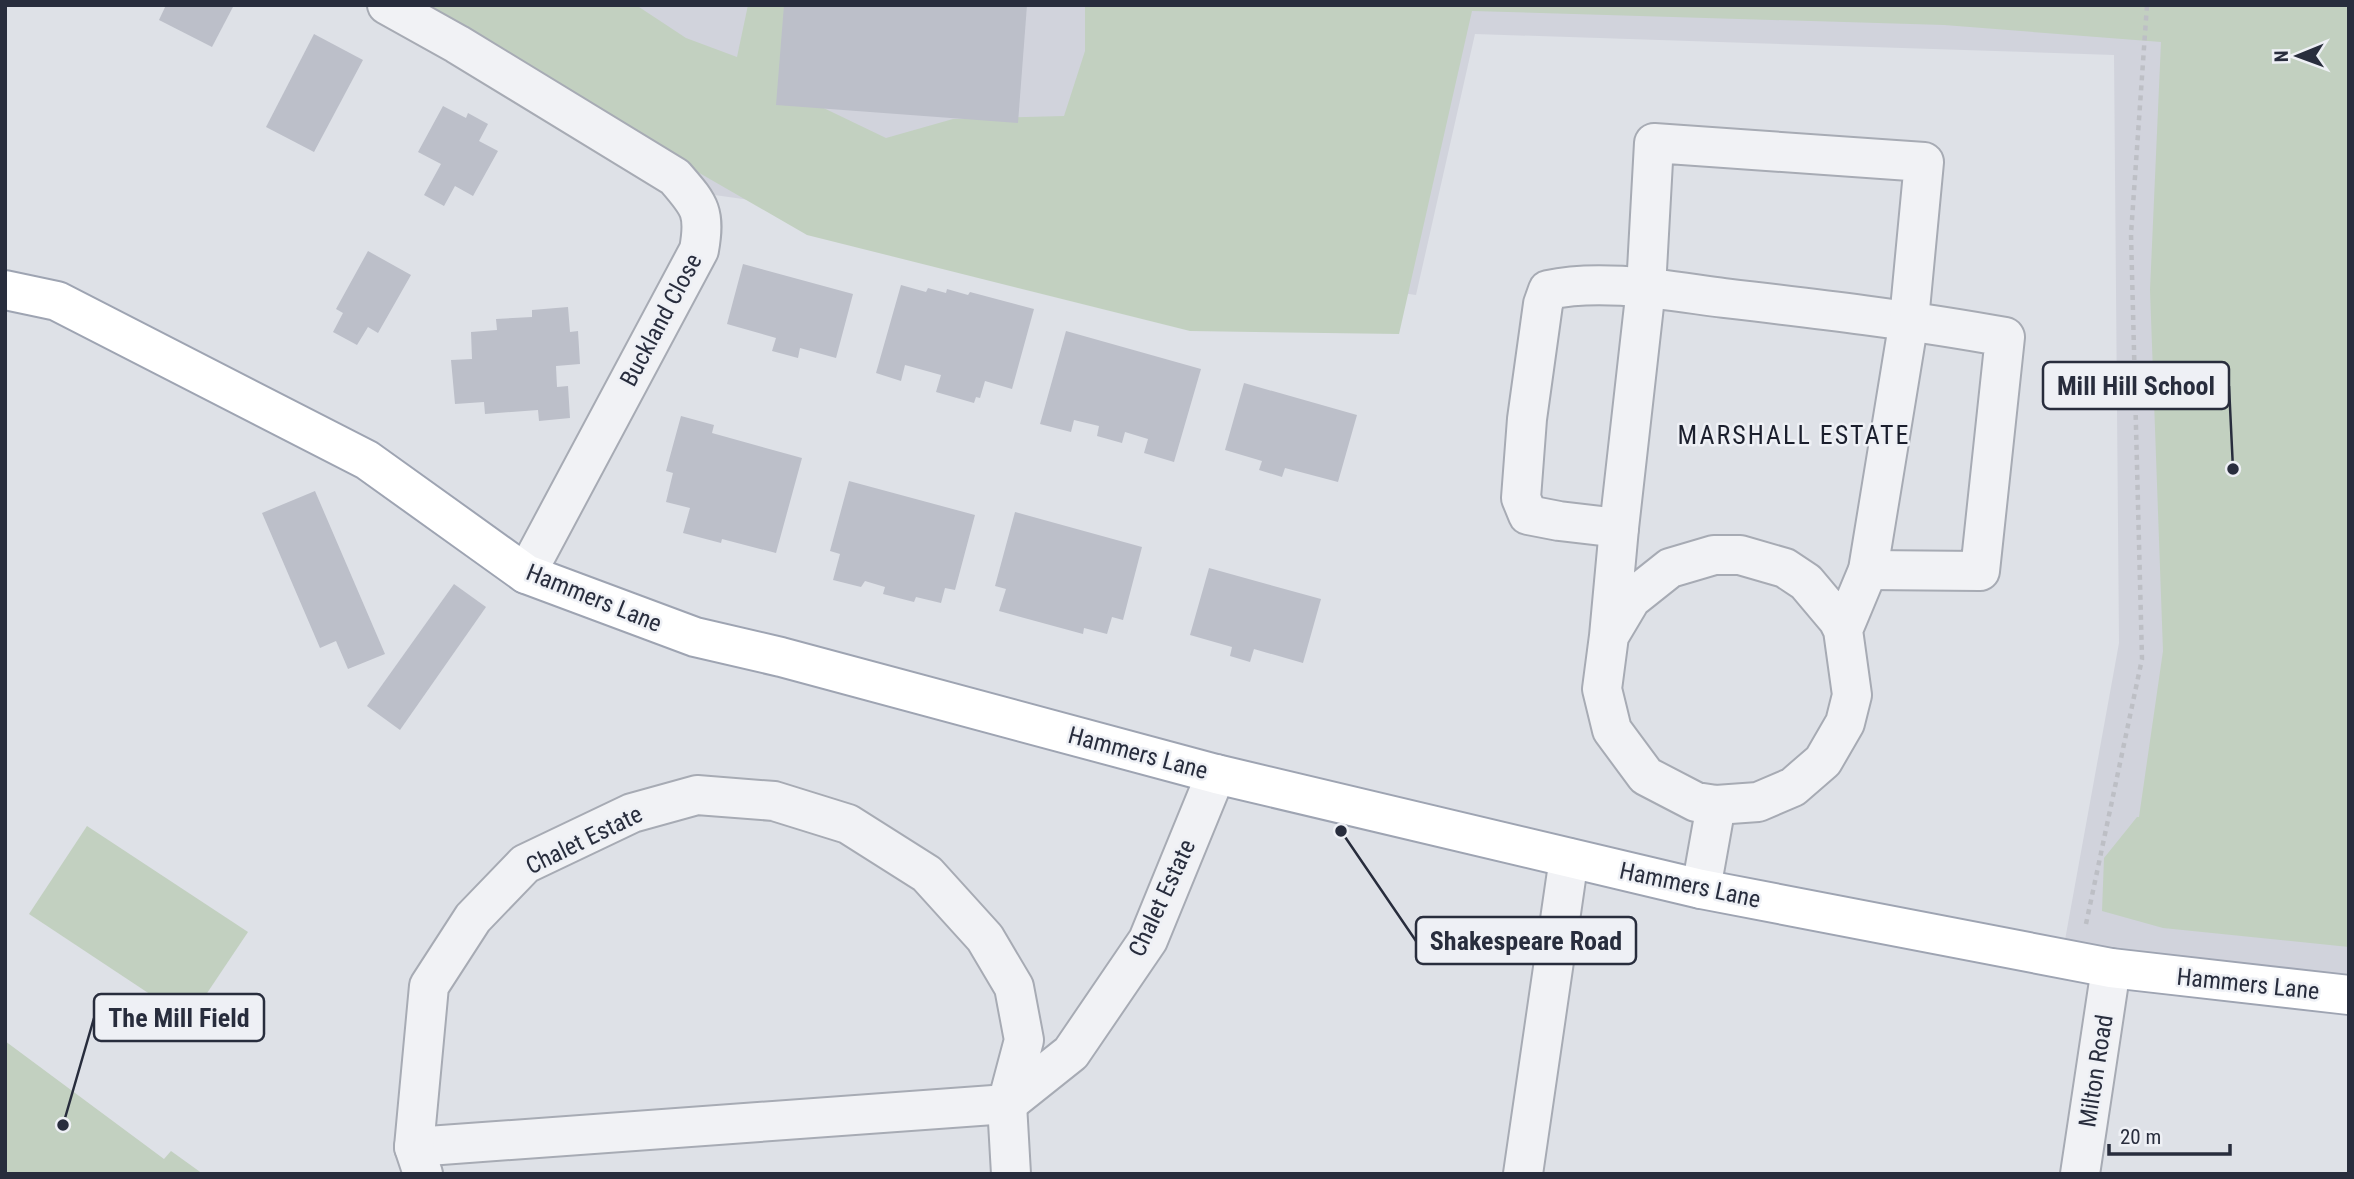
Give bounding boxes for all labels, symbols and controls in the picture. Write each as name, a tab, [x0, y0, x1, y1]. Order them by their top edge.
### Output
north arrow	[2263, 21, 2333, 91]
text: N	[2270, 50, 2293, 62]
street label: Buckland Close	[614, 249, 708, 391]
callout: Mill Hill School	[2043, 362, 2229, 409]
text: Mill Hill School	[2057, 371, 2215, 401]
district label: MARSHALL ESTATE	[1678, 420, 1910, 450]
street label: Hammers Lane	[522, 558, 666, 638]
street label: Hammers Lane	[1065, 721, 1211, 785]
street label: Chalet Estate	[521, 800, 647, 880]
street label: Chalet Estate	[1123, 835, 1201, 961]
street label: Hammers Lane	[1617, 856, 1763, 914]
callout: Shakespeare Road	[1416, 917, 1636, 964]
text: Shakespeare Road	[1430, 926, 1622, 956]
street label: Hammers Lane	[2175, 963, 2321, 1005]
callout: The Mill Field	[94, 994, 264, 1041]
text: The Mill Field	[108, 1003, 250, 1033]
street label: Milton Road	[2073, 1013, 2119, 1129]
scale bar	[2109, 1112, 2230, 1156]
text: 20 m	[2120, 1125, 2161, 1149]

